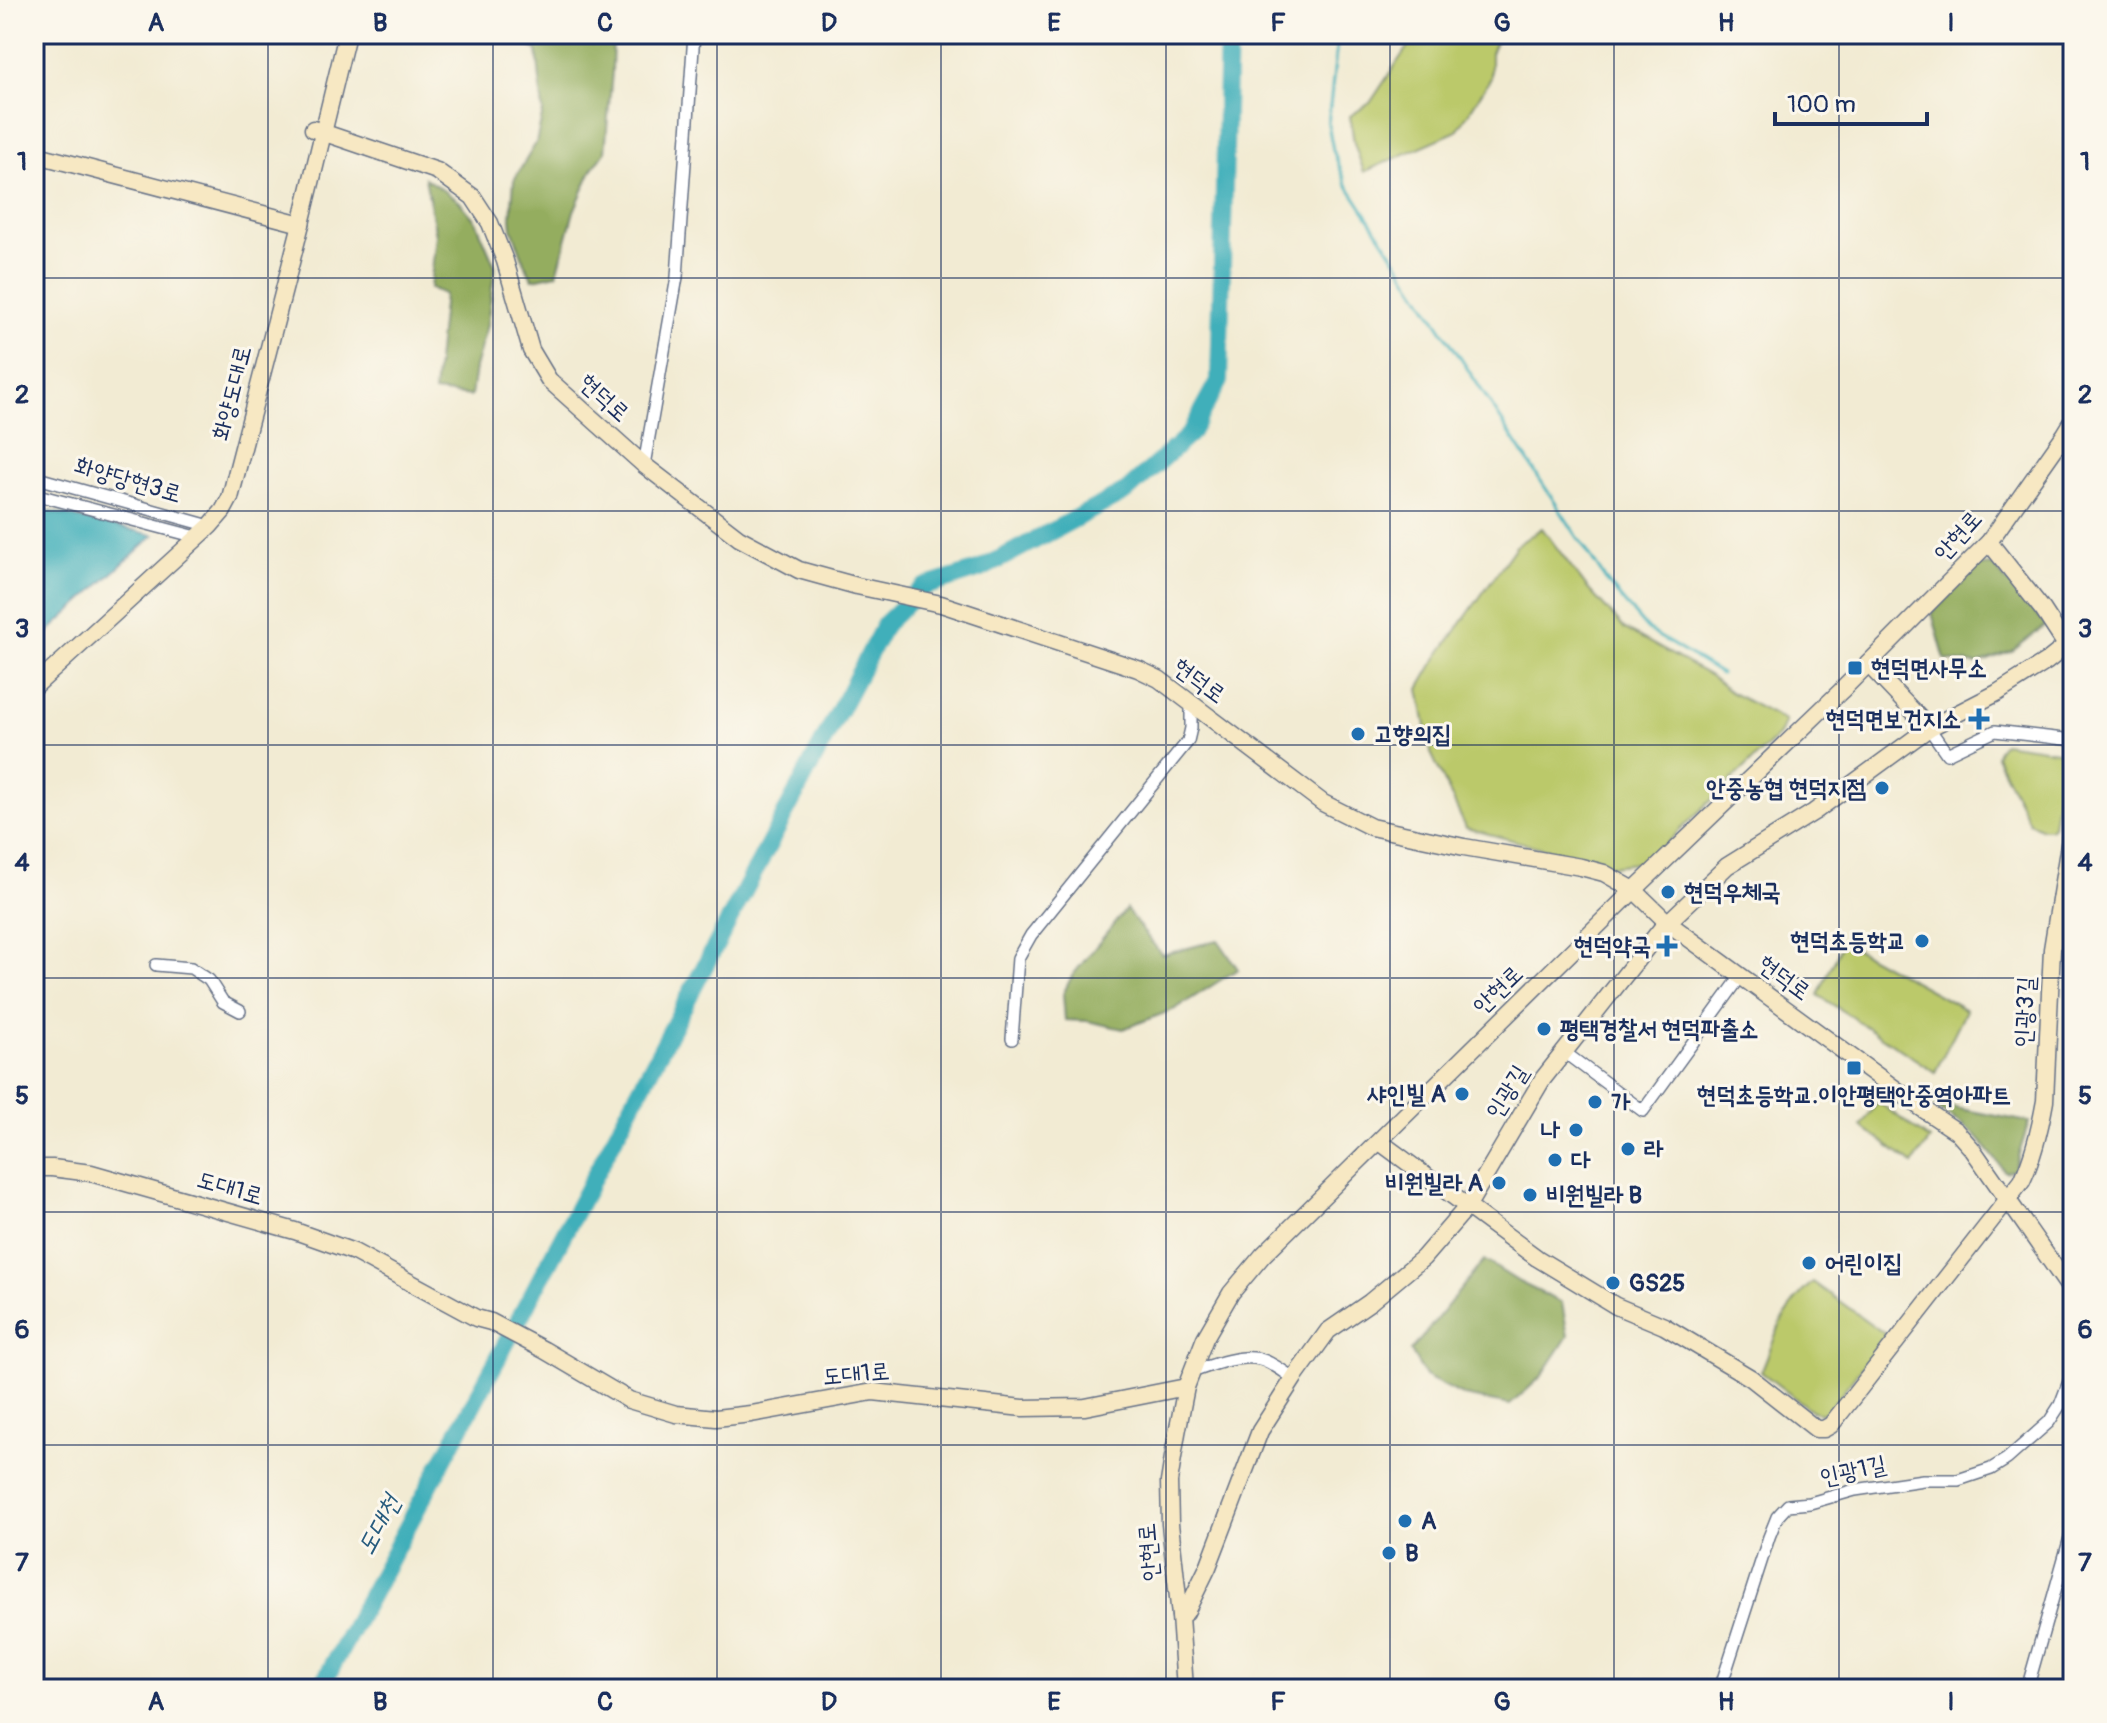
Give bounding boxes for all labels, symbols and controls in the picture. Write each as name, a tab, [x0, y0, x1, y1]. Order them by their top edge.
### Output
text: A	[148, 7, 165, 39]
text: B	[373, 7, 387, 39]
text: C	[597, 7, 613, 39]
text: D	[821, 7, 837, 39]
text: E	[1047, 7, 1061, 39]
text: F	[1270, 7, 1286, 39]
text: G	[1493, 7, 1511, 39]
text: H	[1718, 7, 1734, 39]
text: I	[1947, 7, 1955, 39]
scale bar	[1775, 76, 1927, 126]
text: 100 m	[1787, 90, 1856, 119]
text: 1	[17, 146, 27, 178]
text: 1	[2080, 146, 2090, 178]
street label: 화양도대로	[206, 343, 258, 443]
street label: 현덕로	[573, 368, 635, 428]
text: 2	[15, 379, 29, 411]
text: 2	[2078, 379, 2092, 411]
street label: 화양당현3로	[71, 451, 185, 509]
street label: 안현로	[1928, 505, 1988, 567]
text: 3	[15, 613, 29, 645]
text: 3	[2078, 613, 2092, 645]
street label: 현덕로	[1167, 652, 1231, 710]
place label: 현덕면사무소	[1871, 654, 1987, 683]
marker: 현덕면사무소	[1846, 659, 1864, 677]
place label: 현덕면보건지소	[1826, 705, 1961, 734]
marker: 현덕면보건지소	[1968, 708, 1990, 730]
place label: 고향의집	[1374, 720, 1451, 749]
marker: 고향의집	[1349, 725, 1367, 743]
place label: 안중농협 현덕지점	[1706, 774, 1866, 803]
marker: 안중농협 현덕지점	[1873, 779, 1891, 797]
text: 4	[14, 847, 30, 879]
text: 4	[2077, 847, 2093, 879]
place label: 현덕우체국	[1684, 878, 1781, 907]
marker: 현덕우체국	[1659, 883, 1677, 901]
place label: 현덕초등학교	[1790, 927, 1906, 956]
place label: 현덕약국	[1574, 932, 1651, 961]
marker: 현덕초등학교	[1913, 932, 1931, 950]
marker: 현덕약국	[1658, 937, 1676, 955]
street label: 현덕로	[1752, 949, 1816, 1007]
street label: 안현로	[1467, 959, 1529, 1021]
street label: 인광3길	[2009, 976, 2041, 1048]
place label: 평택경찰서 현덕파출소	[1560, 1015, 1758, 1044]
marker: 평택경찰서 현덕파출소	[1535, 1020, 1553, 1038]
marker: 현덕초등학교.이안평택안중역아파트	[1845, 1059, 1863, 1077]
street label: 인광길	[1479, 1060, 1535, 1124]
text: 5	[15, 1080, 29, 1112]
place label: 샤인빌 A	[1366, 1080, 1446, 1109]
text: 5	[2078, 1080, 2092, 1112]
place label: 현덕초등학교.이안평택안중역아파트	[1697, 1081, 2011, 1110]
marker: 샤인빌 A	[1453, 1085, 1471, 1103]
place label: 가	[1611, 1088, 1631, 1117]
marker: 가	[1586, 1093, 1604, 1111]
place label: 나	[1541, 1116, 1561, 1145]
marker: 나	[1567, 1121, 1585, 1139]
place label: 라	[1644, 1135, 1664, 1164]
marker: 라	[1619, 1140, 1637, 1158]
place label: 다	[1571, 1146, 1591, 1175]
marker: 다	[1546, 1151, 1564, 1169]
street label: 도대1로	[194, 1165, 266, 1211]
place label: 비원빌라 A	[1385, 1169, 1483, 1198]
marker: 비원빌라 A	[1490, 1174, 1508, 1192]
place label: 비원빌라 B	[1546, 1181, 1642, 1210]
marker: 비원빌라 B	[1521, 1186, 1539, 1204]
place label: 어린이집	[1825, 1249, 1902, 1278]
marker: 어린이집	[1800, 1254, 1818, 1272]
place label: GS25	[1629, 1269, 1685, 1298]
marker: GS25	[1604, 1274, 1622, 1292]
text: 6	[14, 1314, 30, 1346]
text: 6	[2077, 1314, 2093, 1346]
street label: 도대1로	[821, 1357, 891, 1391]
street label: 인광1길	[1817, 1450, 1889, 1492]
water label: 도대천	[350, 1487, 409, 1560]
place label: A	[1421, 1507, 1437, 1536]
marker: A	[1396, 1512, 1414, 1530]
street label: 안현로	[1132, 1522, 1166, 1582]
place label: B	[1405, 1539, 1419, 1568]
marker: B	[1380, 1544, 1398, 1562]
text: 7	[15, 1547, 29, 1579]
text: 7	[2078, 1547, 2092, 1579]
text: A	[148, 1686, 165, 1718]
text: B	[373, 1686, 387, 1718]
text: C	[597, 1686, 613, 1718]
text: D	[821, 1686, 837, 1718]
text: E	[1047, 1686, 1061, 1718]
text: F	[1270, 1686, 1286, 1718]
text: G	[1493, 1686, 1511, 1718]
text: H	[1718, 1686, 1734, 1718]
text: I	[1947, 1686, 1955, 1718]

